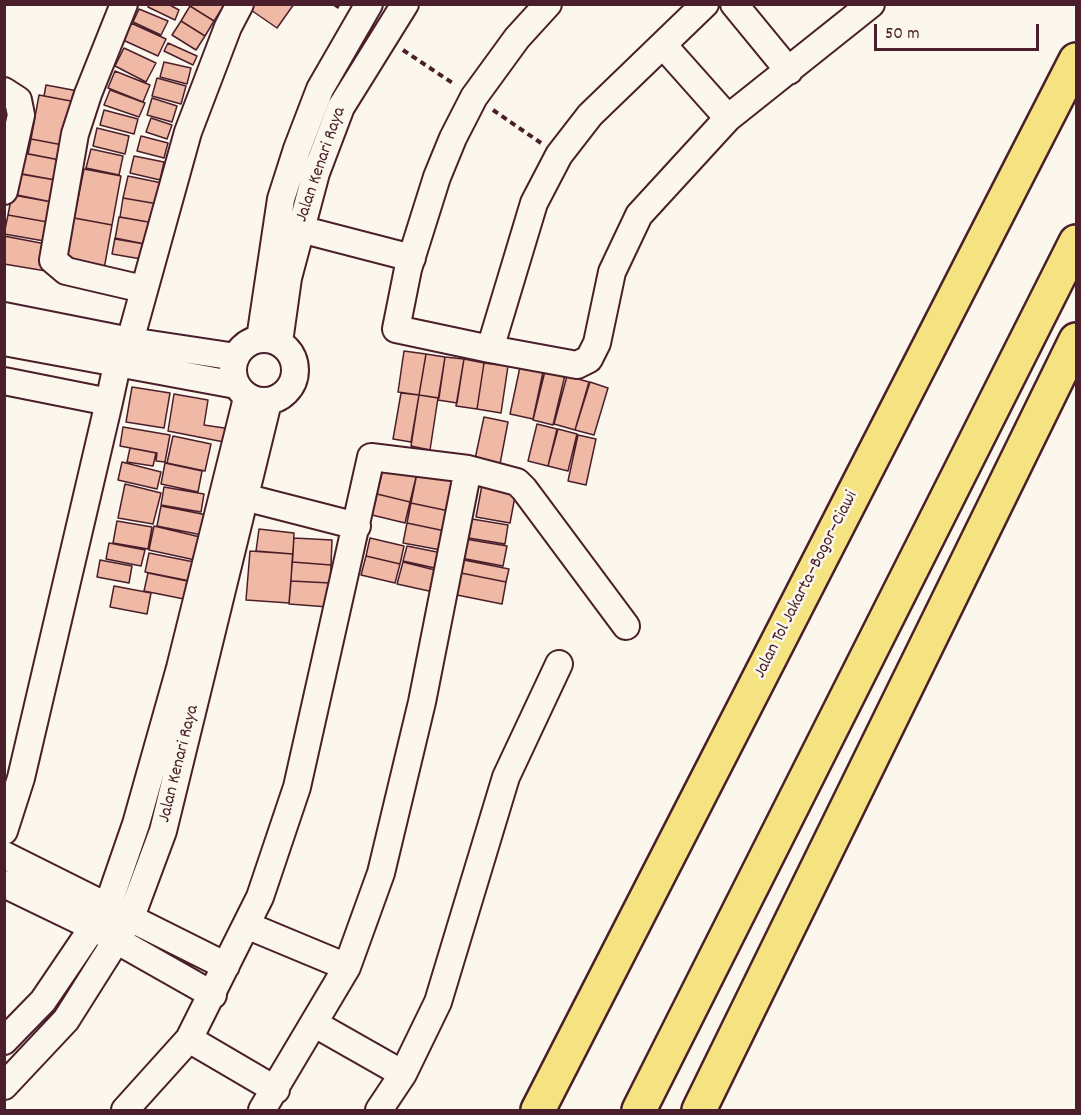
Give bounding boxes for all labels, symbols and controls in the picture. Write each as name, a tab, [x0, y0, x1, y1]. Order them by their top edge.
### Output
scale bar	[877, 12, 1042, 50]
text: 50 m	[885, 22, 920, 47]
street label: Jalan Kenari Raya	[292, 105, 352, 225]
street label: Jalan Tol Jakarta–Bogor–Ciawi	[750, 488, 864, 682]
street label: Jalan Kenari Raya	[155, 703, 205, 825]

